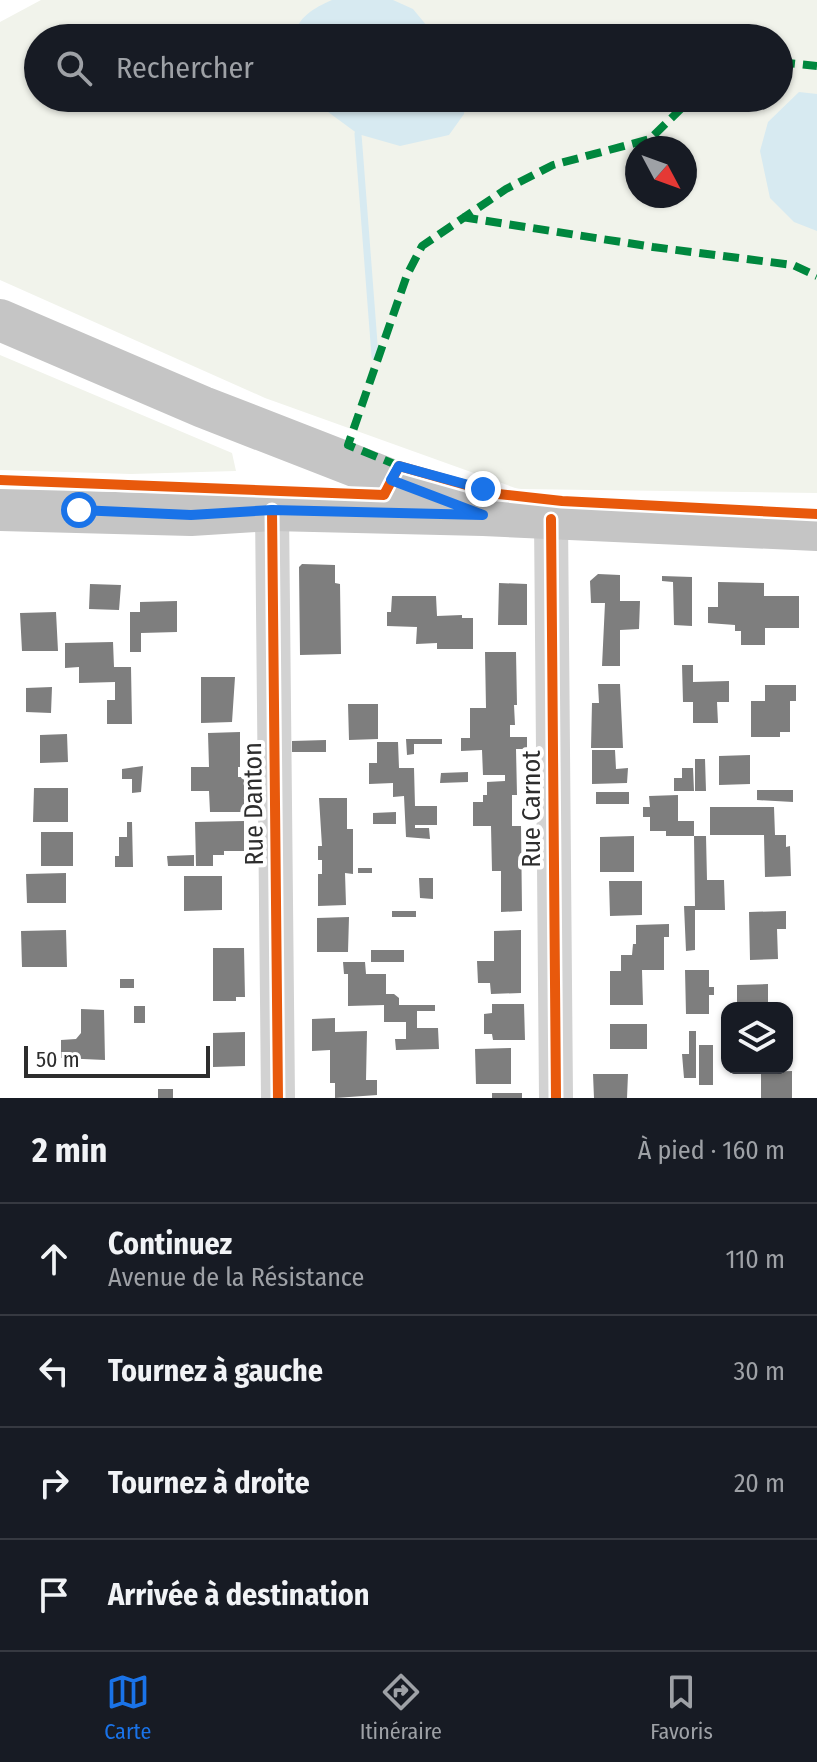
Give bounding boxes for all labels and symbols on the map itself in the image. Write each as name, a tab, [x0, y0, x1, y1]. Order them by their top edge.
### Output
north arrow	[625, 136, 697, 208]
route end	[465, 471, 501, 507]
route start	[61, 492, 97, 528]
street label: Rue Danton	[237, 742, 270, 866]
street label: Rue Carnot	[516, 750, 547, 868]
scale bar	[24, 1042, 210, 1078]

